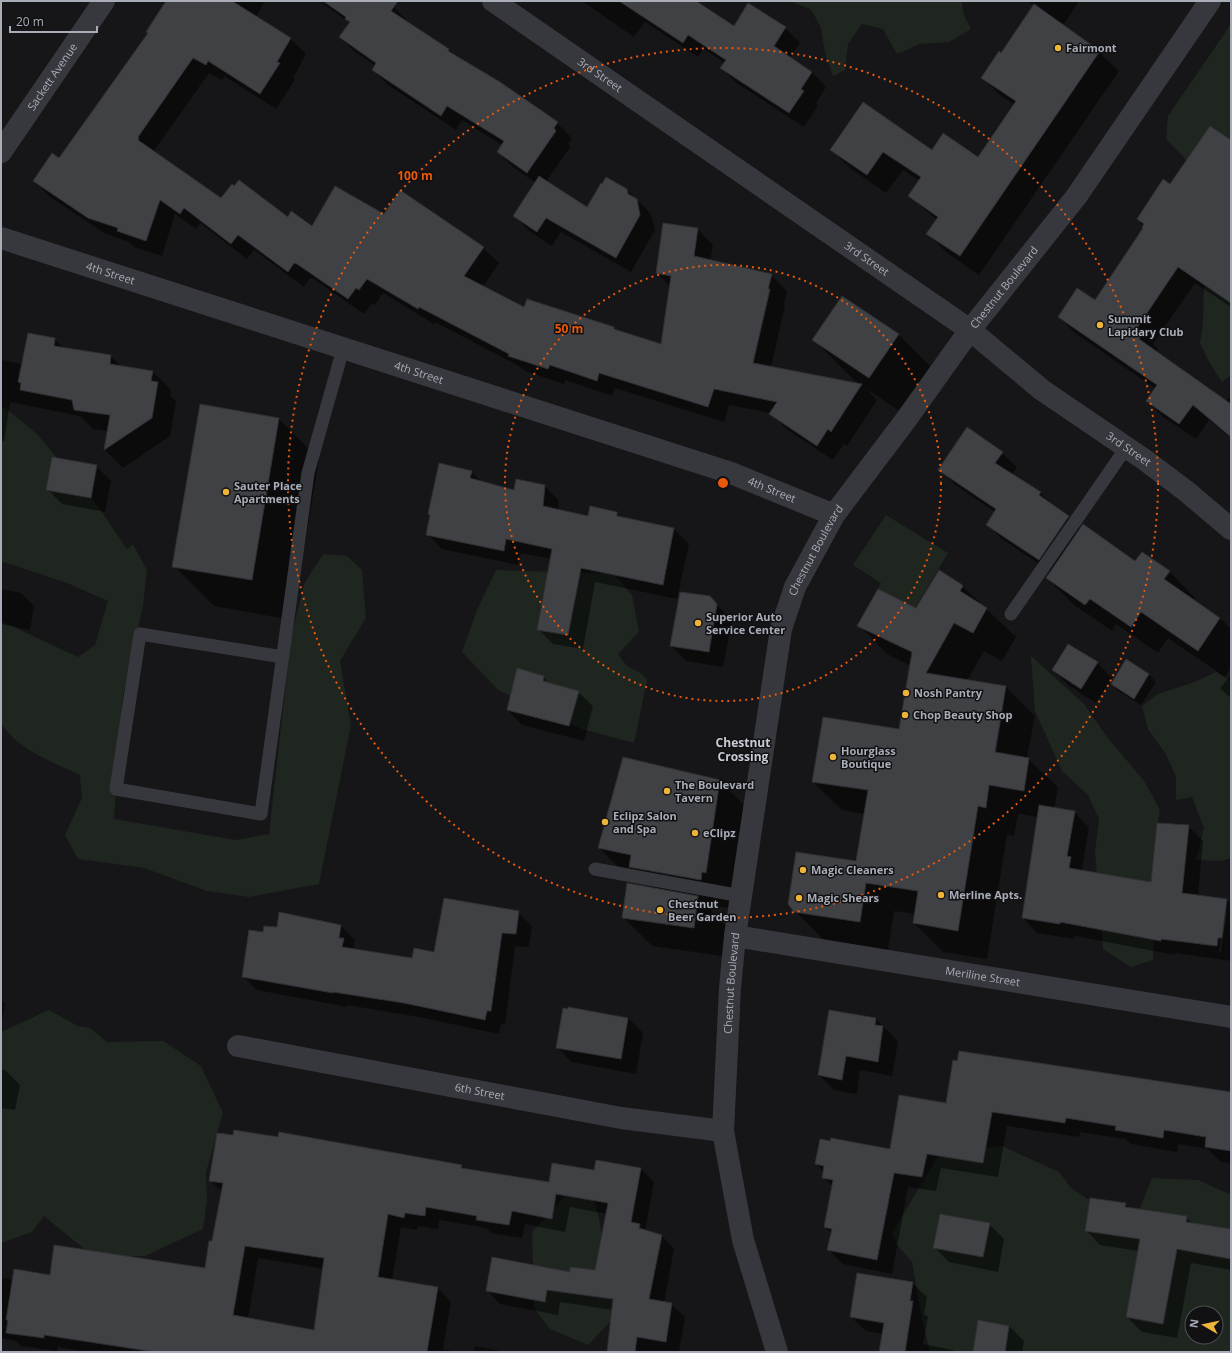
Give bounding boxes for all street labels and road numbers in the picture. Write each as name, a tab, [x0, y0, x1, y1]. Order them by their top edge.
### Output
street label: Sackett Avenue	[24, 40, 80, 113]
street label: 3rd Street	[575, 54, 626, 95]
street label: 3rd Street	[842, 238, 892, 279]
street label: Chestnut Boulevard	[966, 243, 1041, 331]
street label: 4th Street	[84, 258, 137, 288]
street label: 4th Street	[393, 357, 445, 387]
street label: 3rd Street	[1104, 428, 1155, 469]
street label: 4th Street	[746, 473, 798, 506]
street label: Chestnut Boulevard	[785, 501, 846, 598]
street label: Chestnut Boulevard	[720, 931, 742, 1034]
street label: Meriline Street	[944, 962, 1021, 989]
street label: 6th Street	[454, 1079, 506, 1103]

